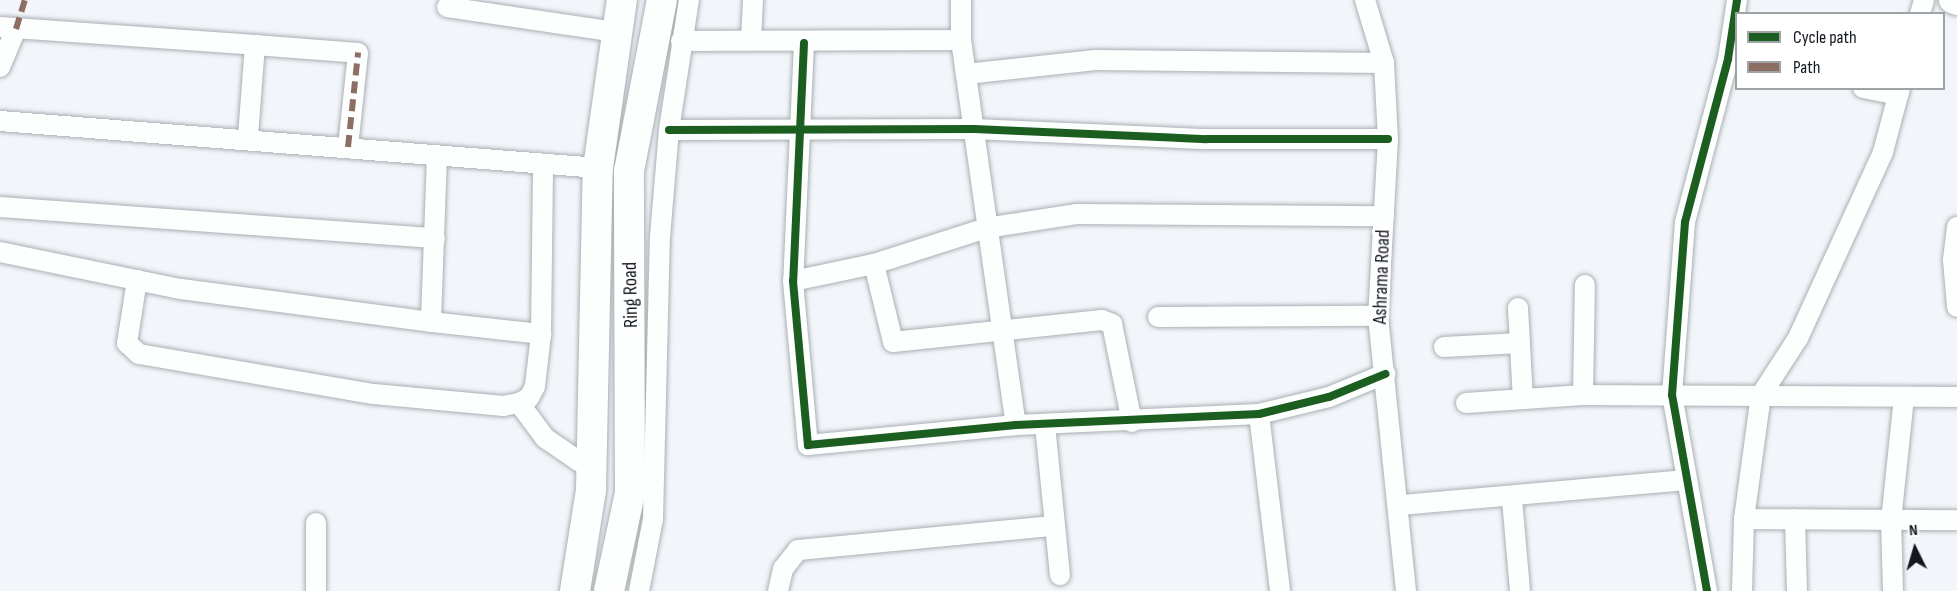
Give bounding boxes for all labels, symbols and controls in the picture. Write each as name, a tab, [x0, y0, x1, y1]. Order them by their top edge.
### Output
legend	[1735, 12, 1945, 90]
text: Cycle path	[1793, 27, 1857, 48]
text: Path	[1793, 57, 1821, 78]
street label: Ashrama Road	[1368, 229, 1396, 325]
street label: Ring Road	[618, 262, 644, 328]
north arrow	[1885, 519, 1945, 579]
text: N	[1908, 521, 1918, 540]

